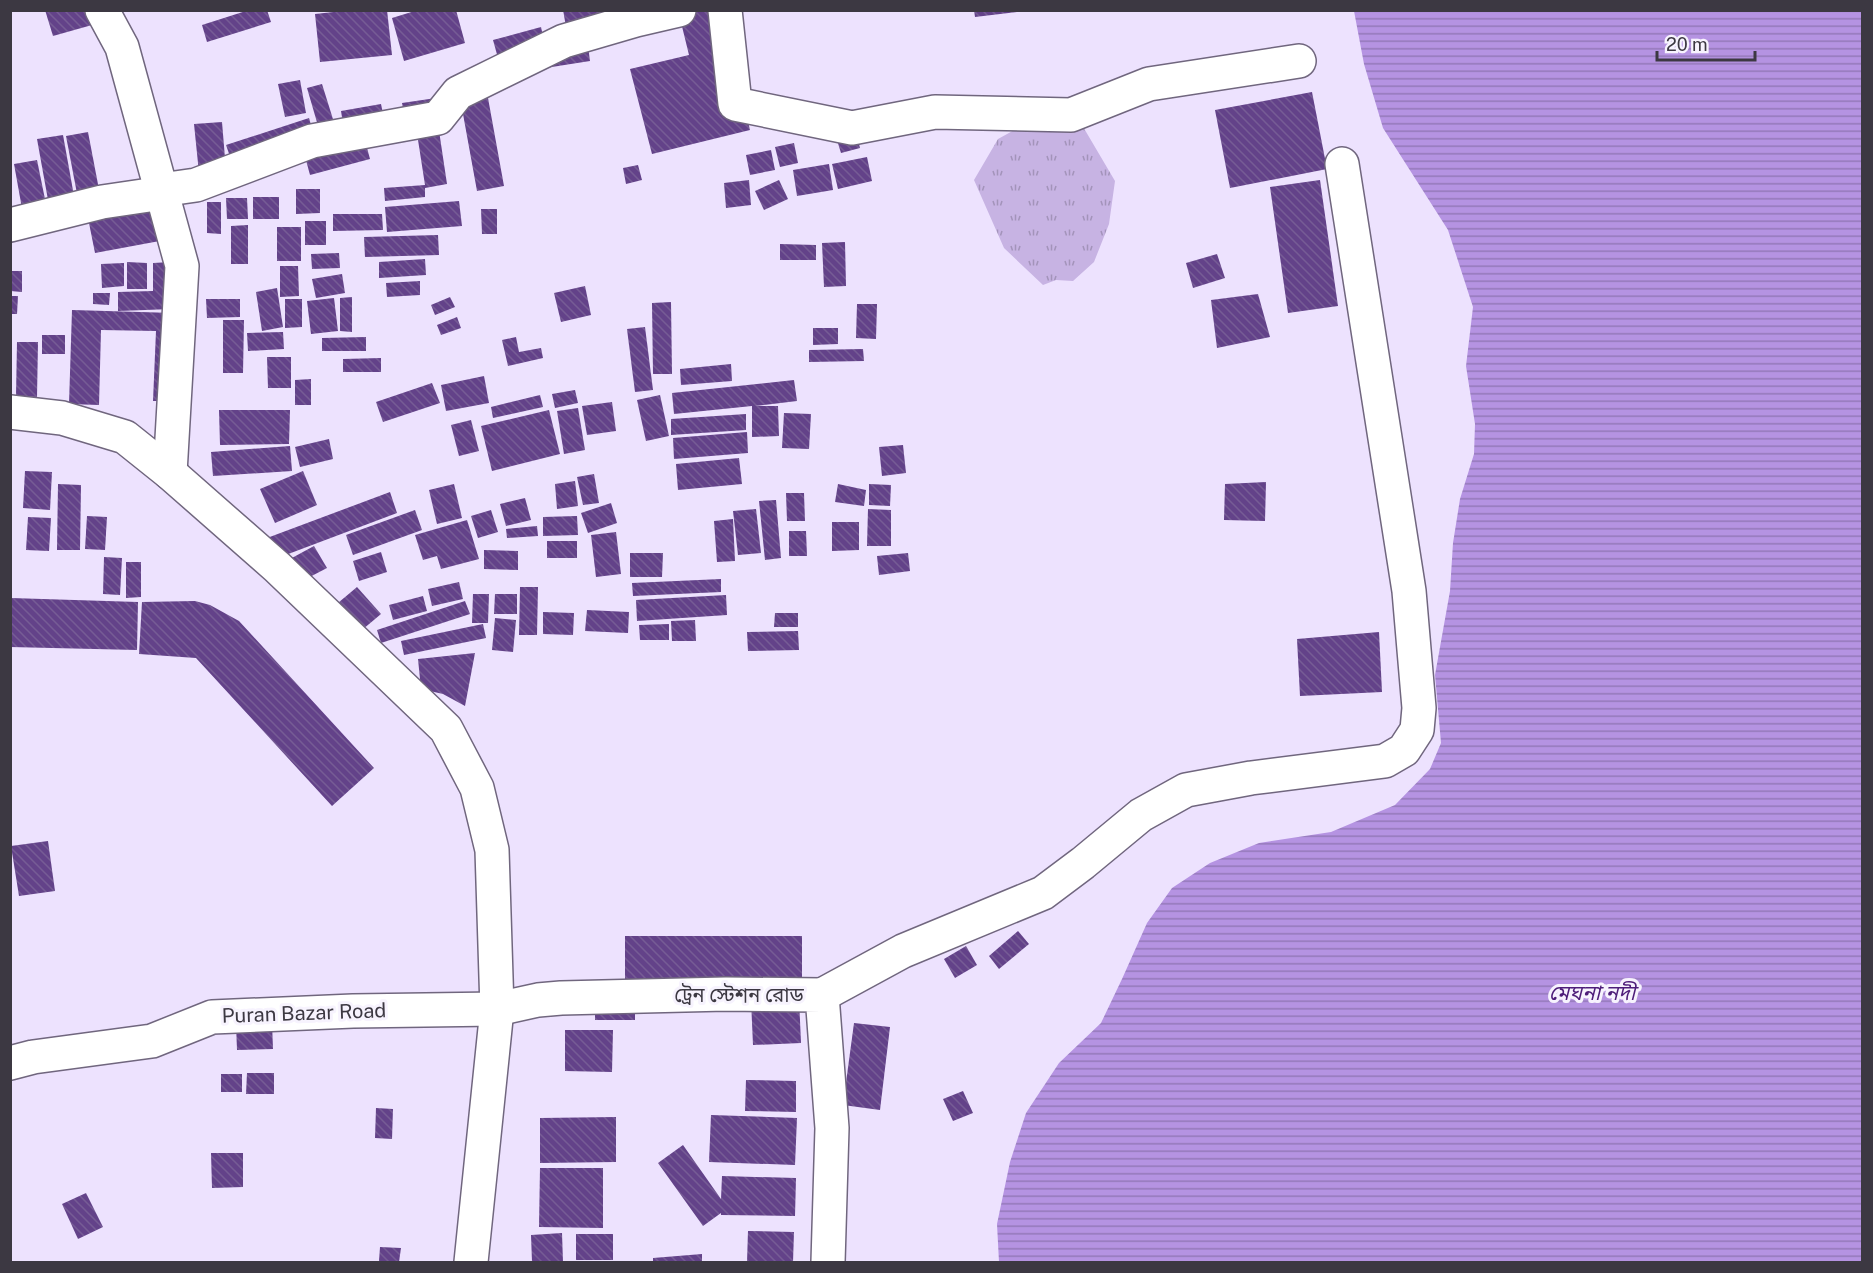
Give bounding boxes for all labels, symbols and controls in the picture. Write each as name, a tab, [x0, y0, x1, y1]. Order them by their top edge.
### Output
scale bar	[1657, 24, 1754, 62]
text: 20 m	[1666, 34, 1708, 55]
water label: মেঘনা নদী	[1549, 980, 1640, 1005]
street label: ট্রেন স্টেশন রোড	[674, 983, 805, 1007]
street label: Puran Bazar Road	[221, 998, 387, 1028]

